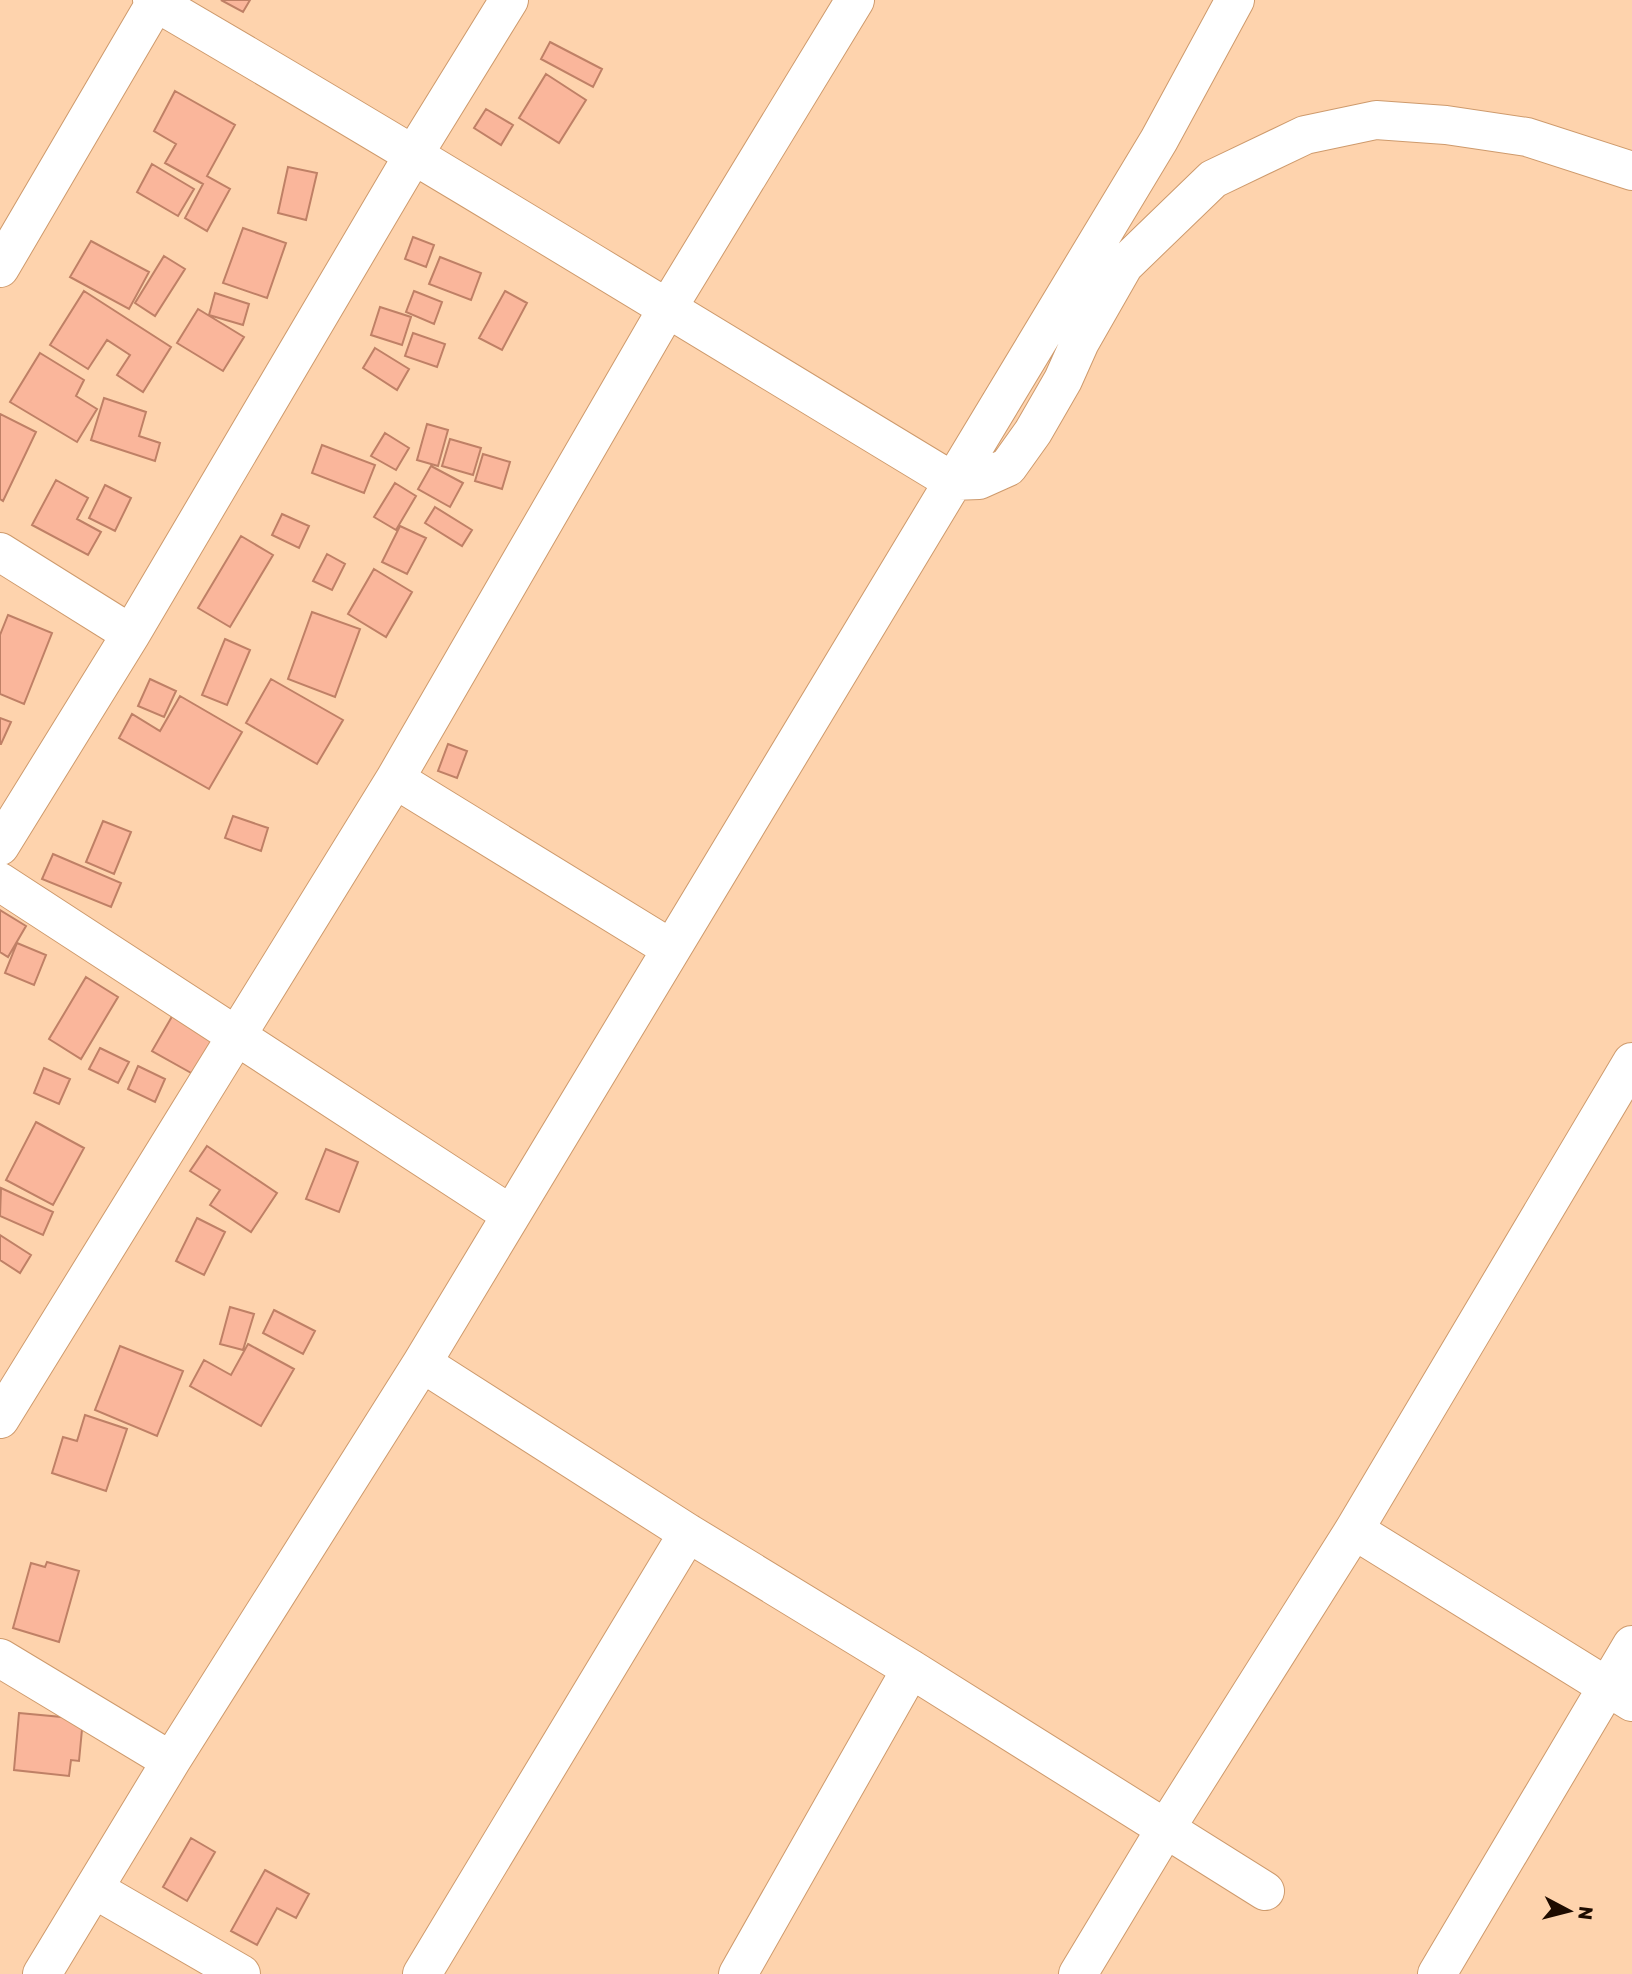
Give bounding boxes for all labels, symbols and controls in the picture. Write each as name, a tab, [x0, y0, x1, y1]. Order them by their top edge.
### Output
north arrow	[1534, 1876, 1604, 1946]
text: N	[1573, 1905, 1598, 1921]

